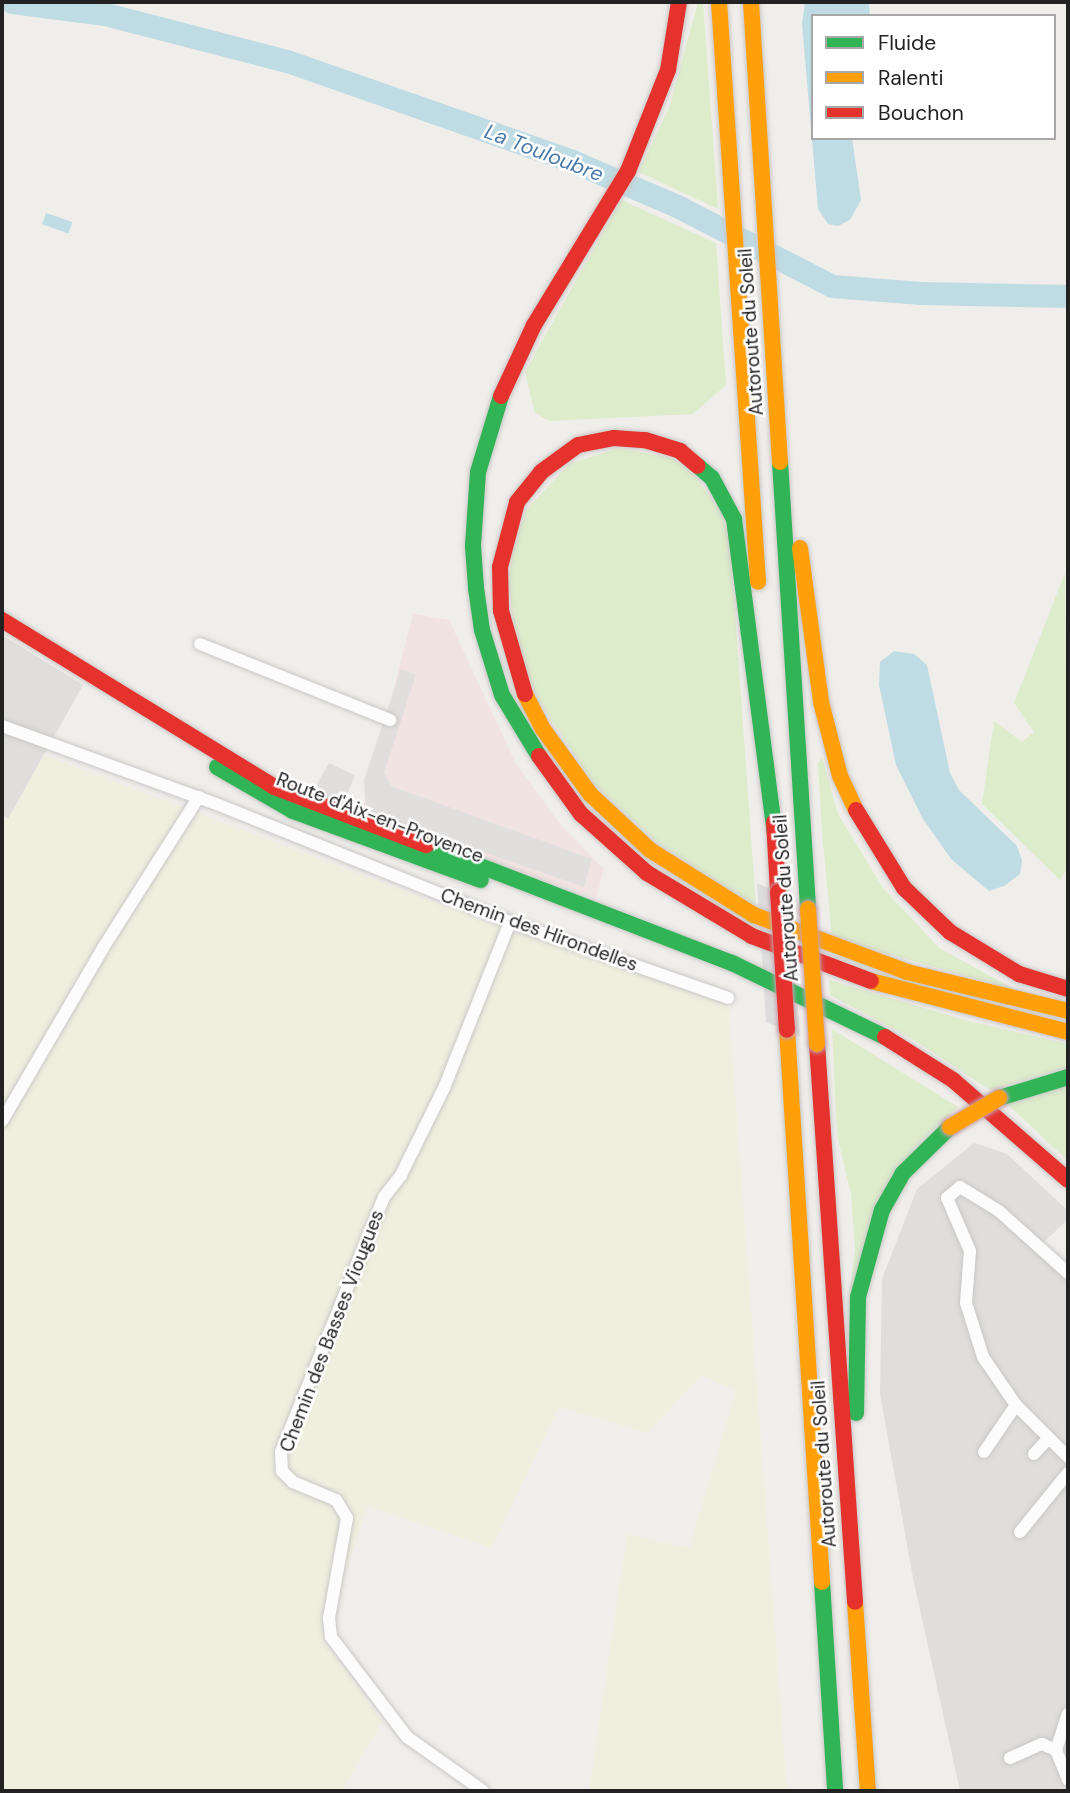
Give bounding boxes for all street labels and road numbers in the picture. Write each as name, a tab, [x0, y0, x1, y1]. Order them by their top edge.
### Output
street label: Autoroute du Soleil	[734, 248, 768, 416]
street label: Route d'Aix-en-Provence	[273, 768, 487, 868]
street label: Autoroute du Soleil	[769, 814, 803, 982]
street label: Chemin des Hirondelles	[437, 884, 641, 976]
street label: Chemin des Basses Viougues	[275, 1207, 389, 1455]
street label: Autoroute du Soleil	[807, 1380, 841, 1548]

